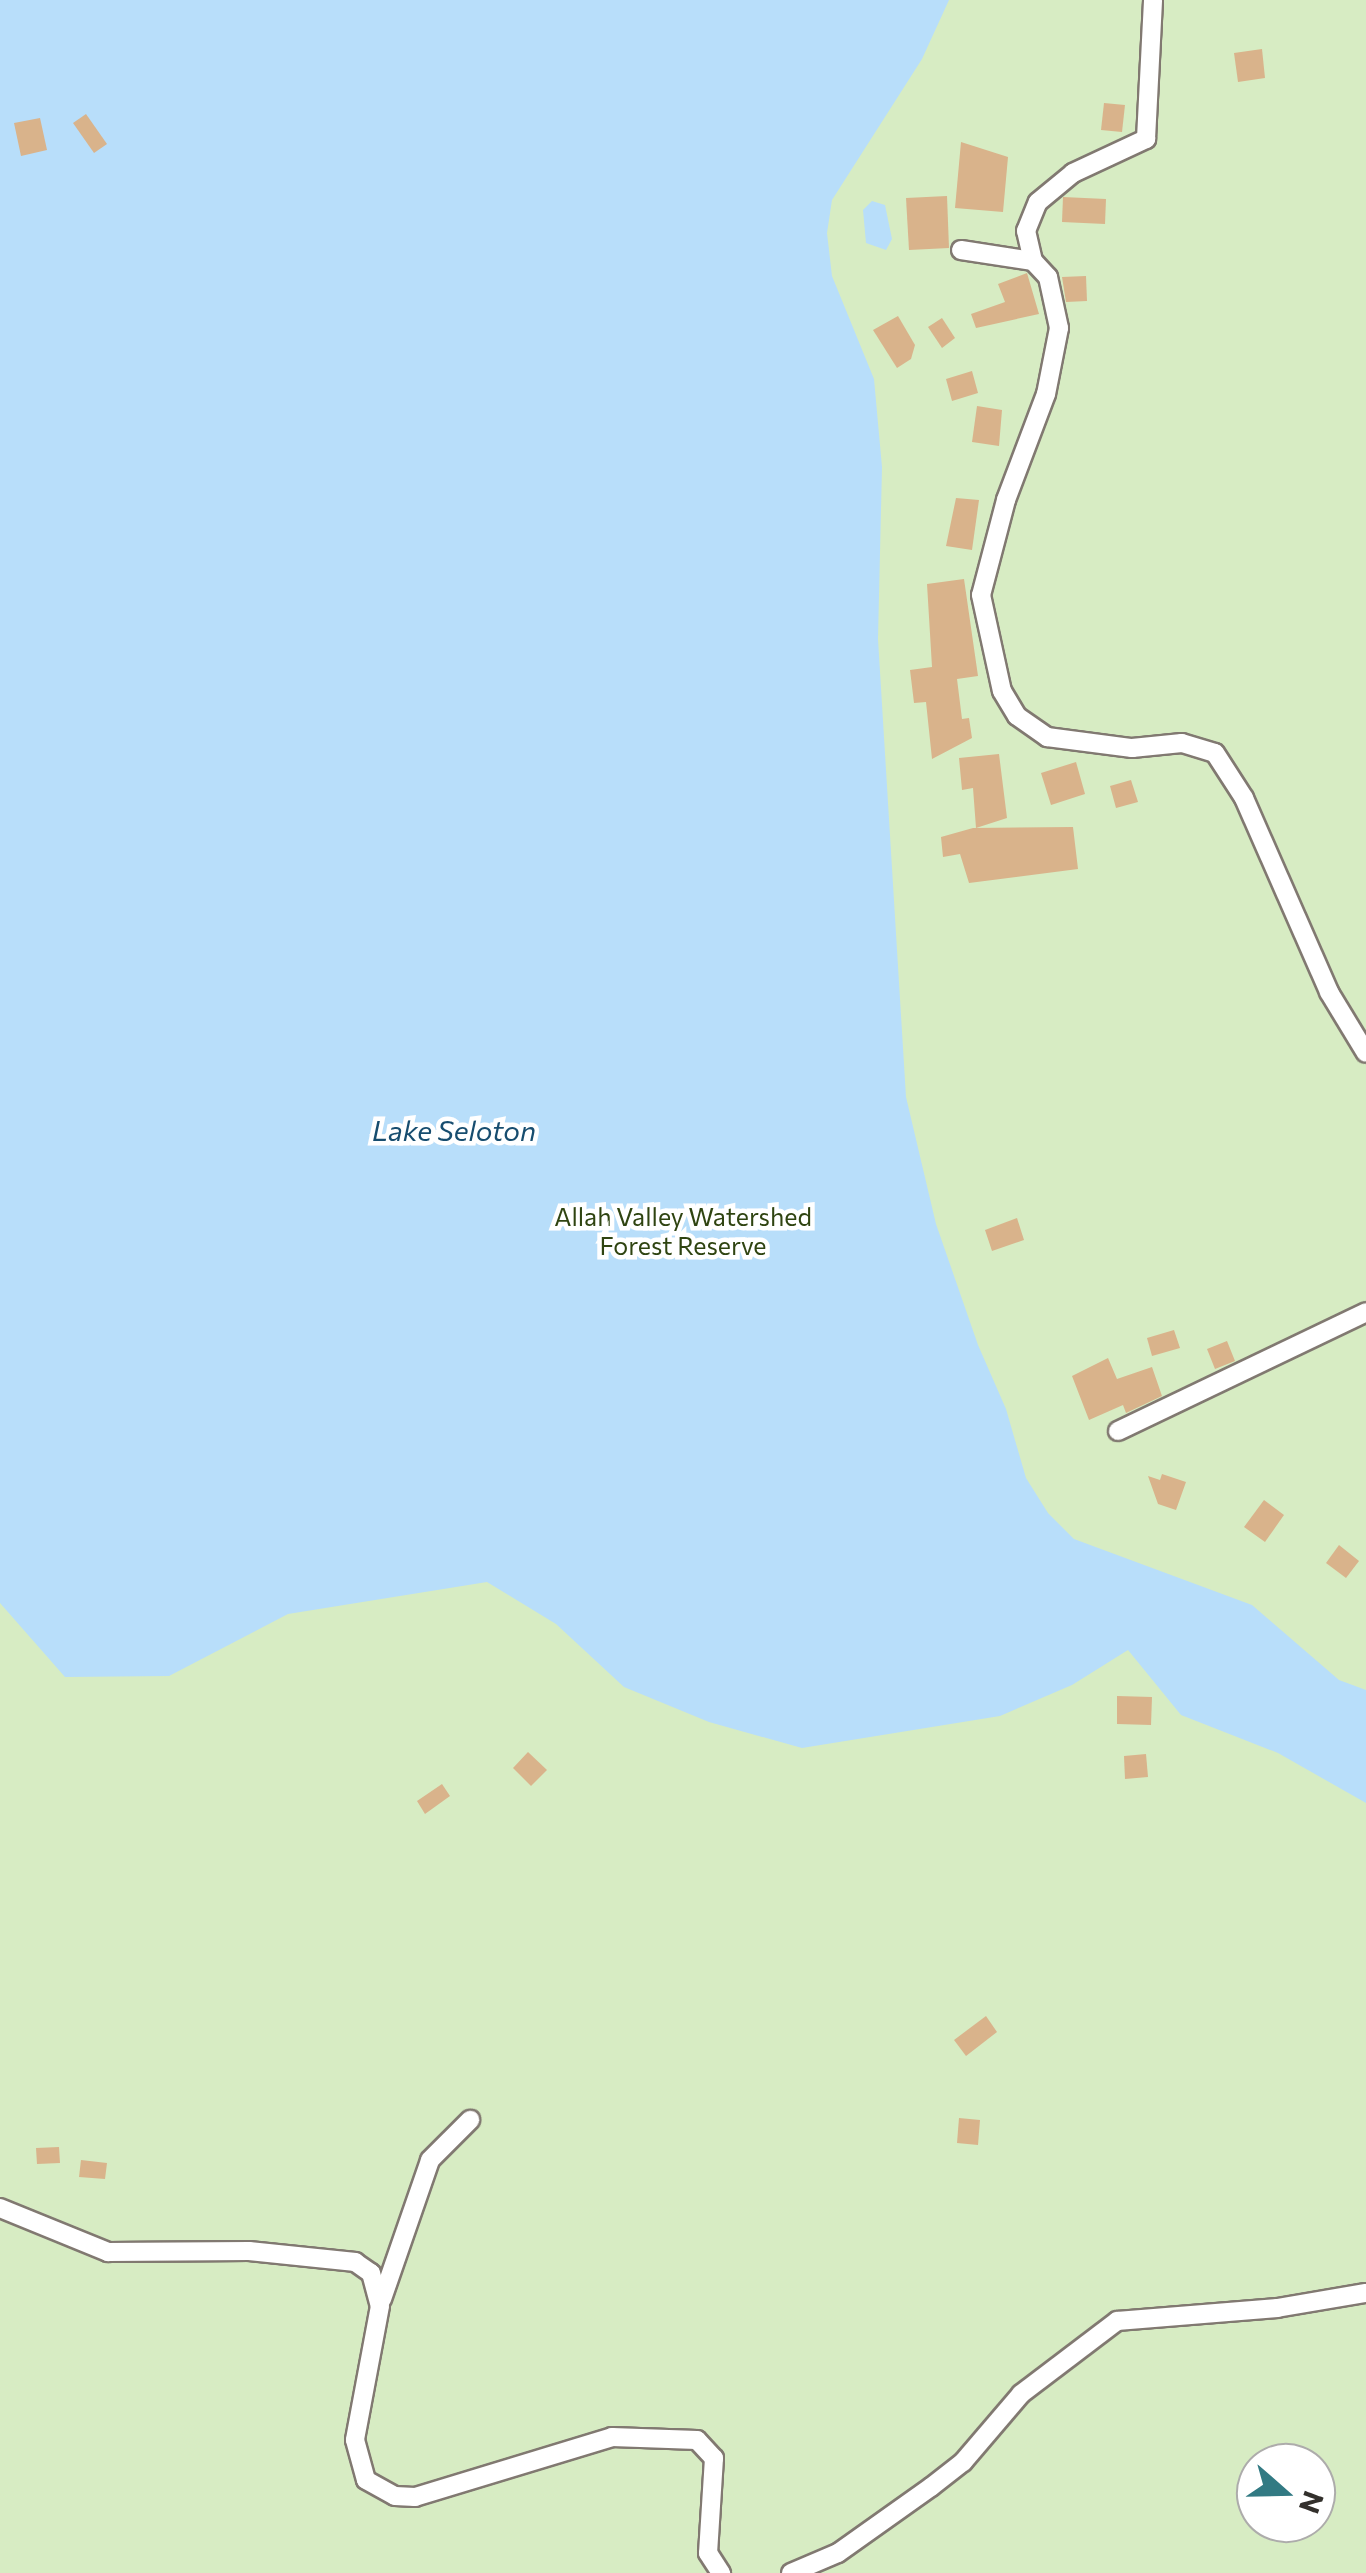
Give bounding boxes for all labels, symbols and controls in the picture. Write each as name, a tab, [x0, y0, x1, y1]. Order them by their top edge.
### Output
water label: Lake Seloton	[372, 1113, 536, 1147]
park label: Allah Valley Watershed Forest Reserve	[554, 1202, 812, 1261]
north arrow	[1236, 2443, 1336, 2543]
text: N	[1293, 2487, 1332, 2518]

